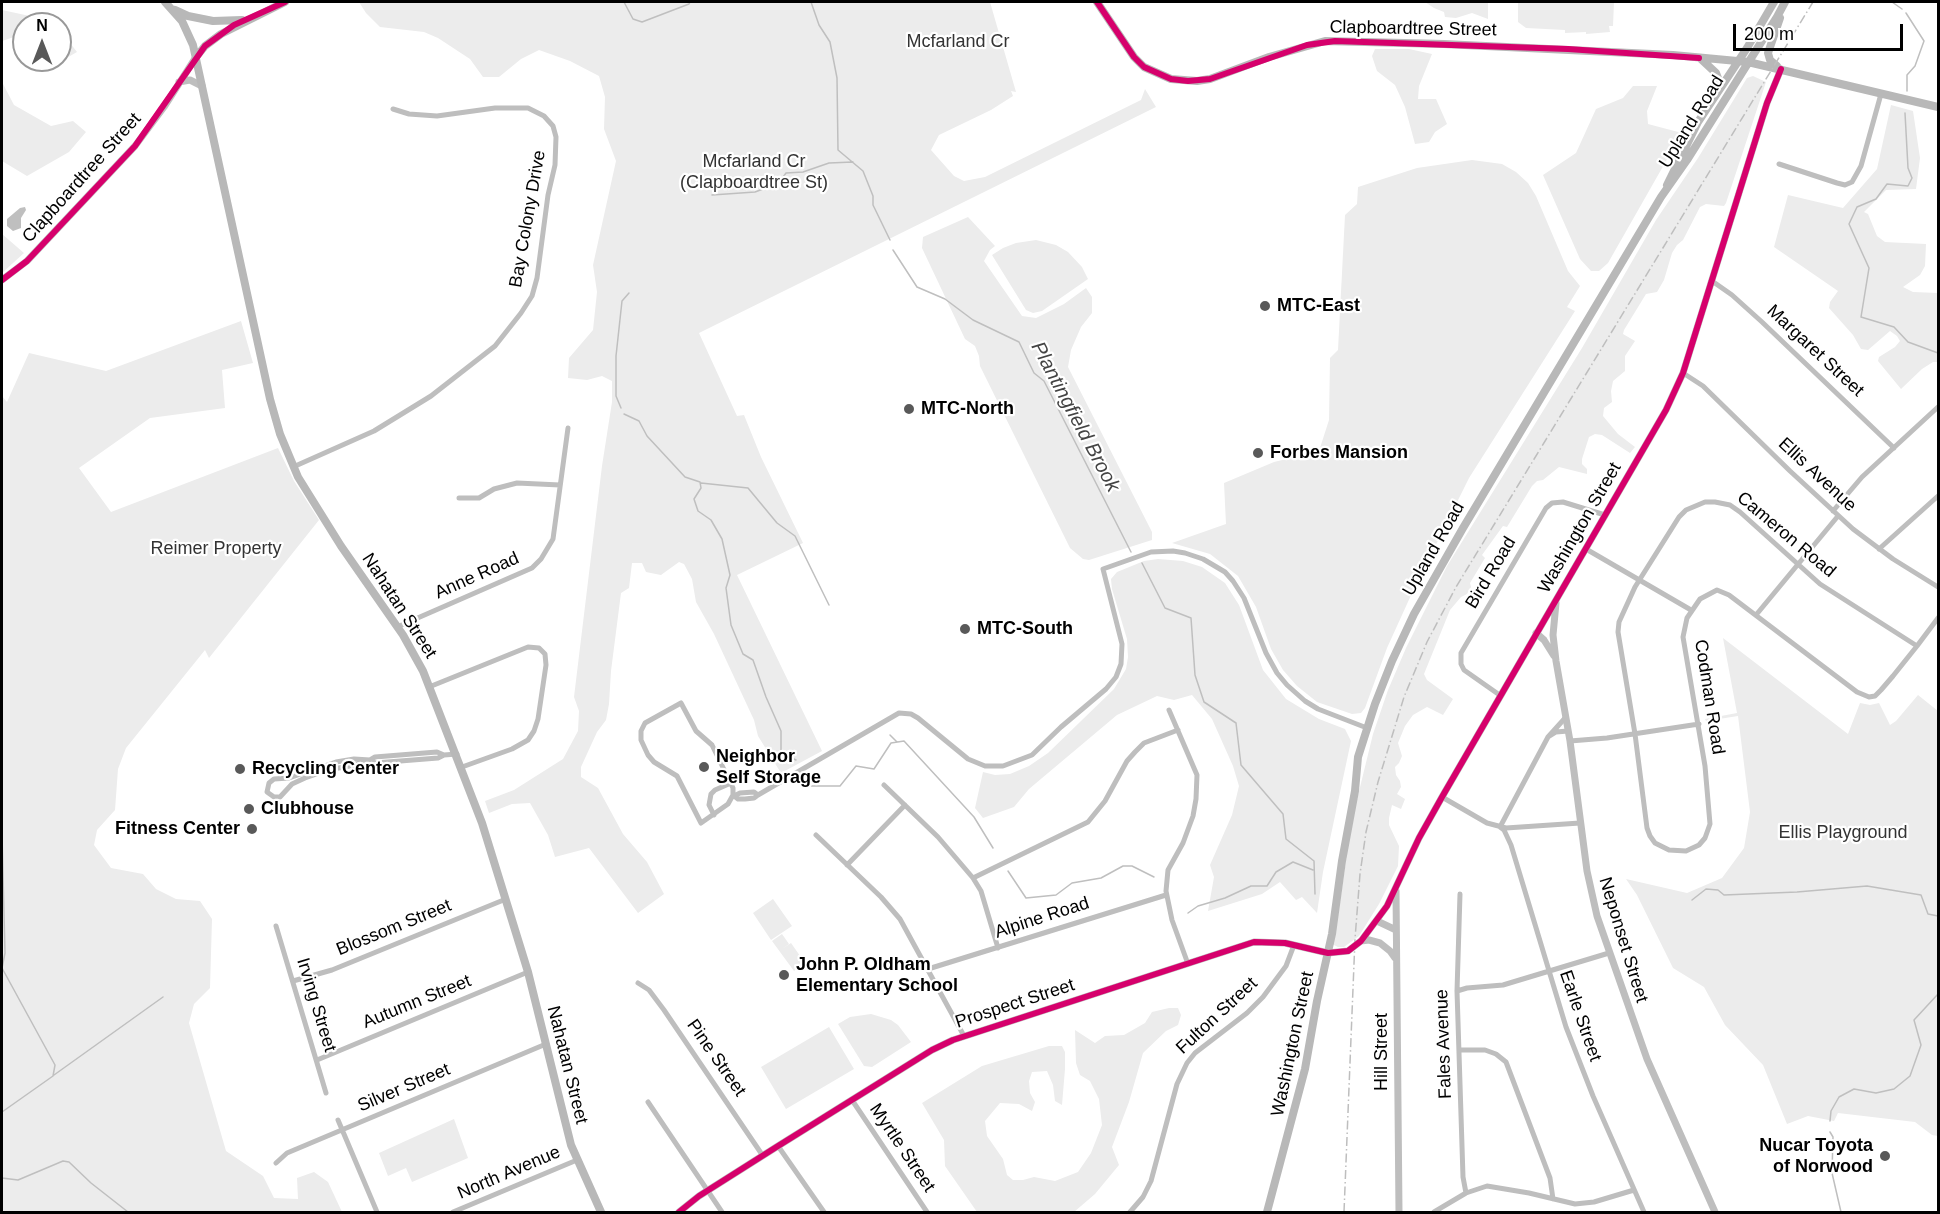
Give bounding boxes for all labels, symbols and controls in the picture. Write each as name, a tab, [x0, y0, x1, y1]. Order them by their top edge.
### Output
north arrow	[12, 12, 72, 72]
scale bar	[1736, 12, 1906, 50]
text: N	[36, 17, 48, 34]
street label: Clapboardtree Street	[1329, 17, 1497, 41]
text: 200 m	[1744, 24, 1794, 44]
park label: Mcfarland Cr	[906, 31, 1010, 53]
street label: Upland Road	[1655, 72, 1729, 172]
street label: Clapboardtree Street	[18, 109, 146, 247]
street label: Bay Colony Drive	[505, 149, 551, 289]
park label: Mcfarland Cr (Clapboardtree St)	[680, 151, 828, 194]
place label: MTC-East	[1277, 295, 1360, 317]
marker: MTC-East	[1258, 299, 1272, 313]
street label: Margaret Street	[1762, 300, 1868, 402]
water label: Plantingfield Brook	[1025, 338, 1125, 496]
place label: MTC-North	[921, 398, 1014, 420]
marker: MTC-North	[902, 402, 916, 416]
street label: Ellis Avenue	[1774, 433, 1860, 517]
place label: Forbes Mansion	[1270, 442, 1408, 464]
marker: Forbes Mansion	[1251, 446, 1265, 460]
street label: Washington Street	[1534, 459, 1626, 597]
street label: Cameron Road	[1732, 487, 1840, 583]
street label: Upland Road	[1398, 498, 1470, 600]
street label: Bird Road	[1461, 533, 1521, 613]
park label: Reimer Property	[150, 538, 282, 560]
street label: Anne Road	[431, 548, 523, 604]
street label: Nahatan Street	[357, 549, 441, 663]
place label: MTC-South	[977, 618, 1073, 640]
marker: MTC-South	[958, 622, 972, 636]
street label: Codman Road	[1689, 638, 1729, 756]
place label: Neighbor Self Storage	[716, 746, 821, 789]
place label: Recycling Center	[252, 758, 399, 780]
marker: Neighbor Self Storage	[697, 760, 711, 774]
marker: Recycling Center	[233, 762, 247, 776]
place label: Clubhouse	[261, 798, 354, 820]
marker: Clubhouse	[242, 802, 256, 816]
place label: Fitness Center	[115, 818, 240, 840]
marker: Fitness Center	[245, 822, 259, 836]
park label: Ellis Playground	[1778, 822, 1908, 844]
street label: Neponset Street	[1594, 875, 1652, 1005]
street label: Alpine Road	[992, 893, 1092, 943]
street label: Blossom Street	[333, 895, 455, 961]
place label: John P. Oldham Elementary School	[796, 954, 958, 996]
street label: Irving Street	[291, 955, 341, 1055]
marker: John P. Oldham Elementary School	[777, 968, 791, 982]
street label: Earle Street	[1554, 968, 1606, 1064]
street label: Autumn Street	[360, 970, 474, 1034]
street label: Washington Street	[1267, 970, 1319, 1118]
street label: Fulton Street	[1172, 973, 1262, 1059]
street label: Prospect Street	[953, 975, 1077, 1033]
street label: Fales Avenue	[1431, 989, 1457, 1099]
street label: Nahatan Street	[542, 1004, 592, 1126]
street label: Hill Street	[1371, 1013, 1393, 1091]
street label: Pine Street	[682, 1015, 750, 1101]
street label: Silver Street	[355, 1059, 453, 1117]
street label: Myrtle Street	[865, 1100, 939, 1196]
place label: Nucar Toyota of Norwood	[1759, 1135, 1873, 1178]
street label: North Avenue	[454, 1142, 564, 1204]
marker: Nucar Toyota of Norwood	[1878, 1149, 1892, 1163]

